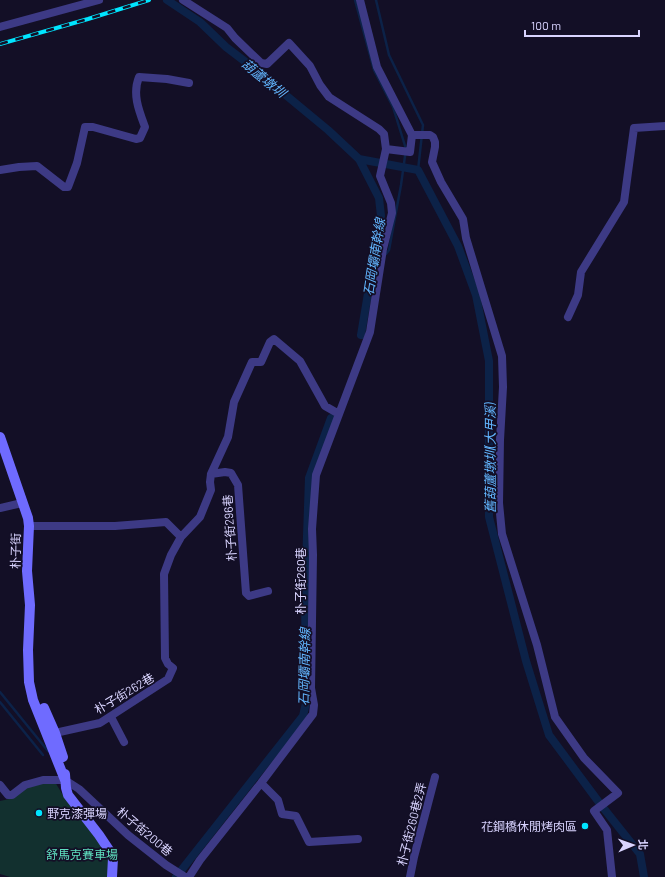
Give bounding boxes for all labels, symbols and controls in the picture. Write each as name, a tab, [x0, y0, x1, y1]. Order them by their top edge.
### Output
scale bar	[525, 12, 639, 38]
text: 100 m	[531, 18, 561, 32]
water label: 葫蘆墩圳	[239, 55, 291, 102]
water label: 石岡壩南幹線	[360, 215, 388, 297]
water label: 舊葫蘆墩圳(大甲溪)	[482, 402, 498, 513]
street label: 朴子街296巷	[220, 494, 238, 562]
street label: 朴子街	[8, 533, 22, 569]
street label: 朴子街260巷	[293, 547, 307, 615]
water label: 石岡壩南幹線	[295, 626, 313, 706]
street label: 朴子街262巷	[92, 670, 156, 716]
street label: 朴子街260巷2弄	[394, 781, 428, 867]
street label: 朴子街200巷	[114, 804, 176, 858]
place label: 野克漆彈場	[47, 806, 107, 820]
marker: 野克漆彈場	[34, 808, 44, 818]
place label: 花鋼橋休閒烤肉區	[481, 819, 577, 833]
marker: 花鋼橋休閒烤肉區	[580, 821, 590, 831]
north arrow	[613, 825, 653, 865]
text: 北	[637, 839, 650, 850]
park label: 舒馬克賽車場	[46, 847, 118, 861]

